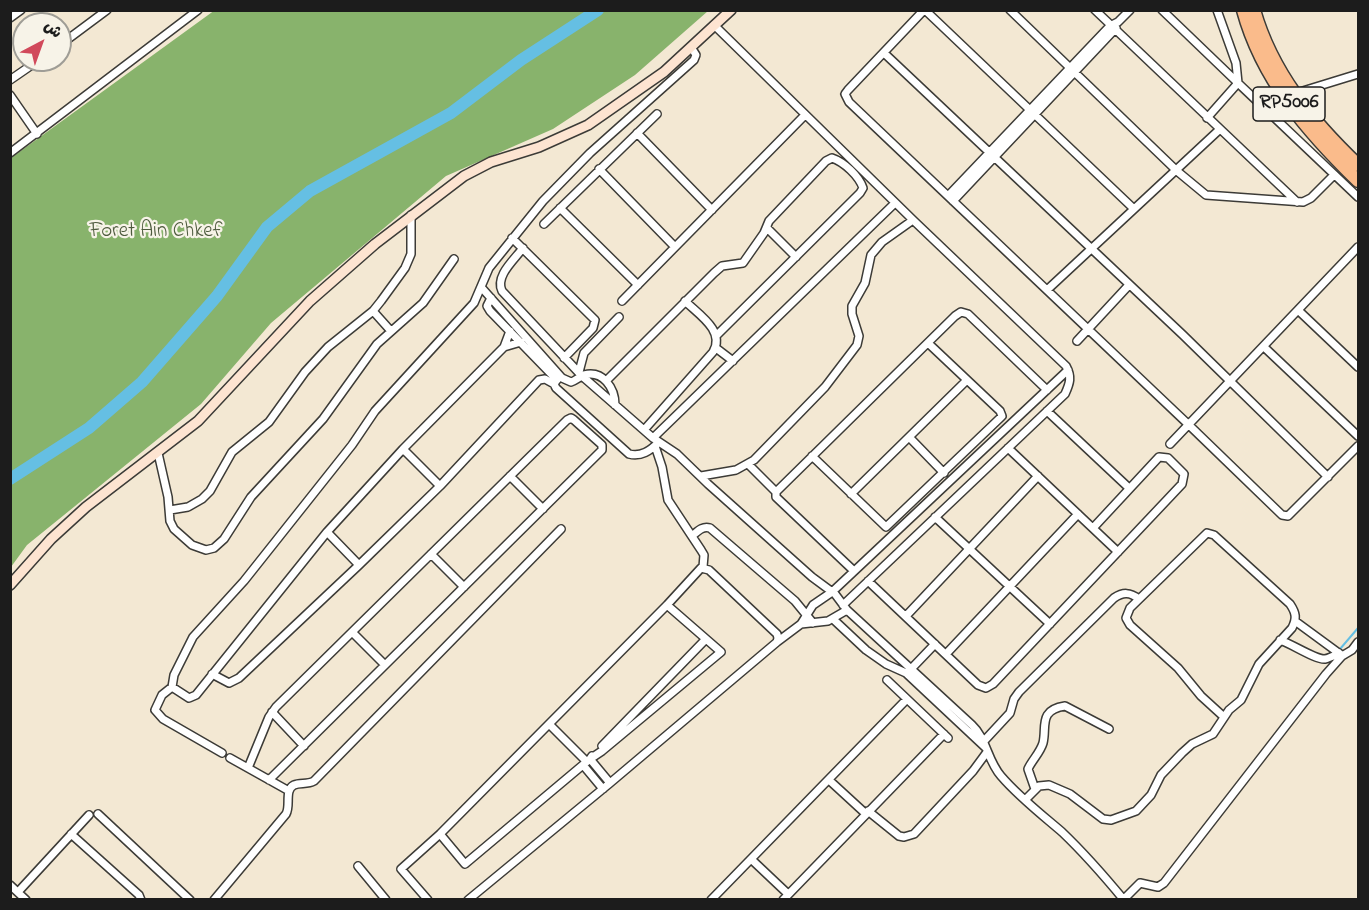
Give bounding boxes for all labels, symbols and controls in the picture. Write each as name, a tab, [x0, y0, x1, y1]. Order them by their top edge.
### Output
north arrow	[12, 12, 72, 72]
text: ش	[38, 15, 67, 45]
road number: RP5006	[1253, 87, 1325, 121]
park label: Foret Ain Chkef	[89, 220, 223, 246]

